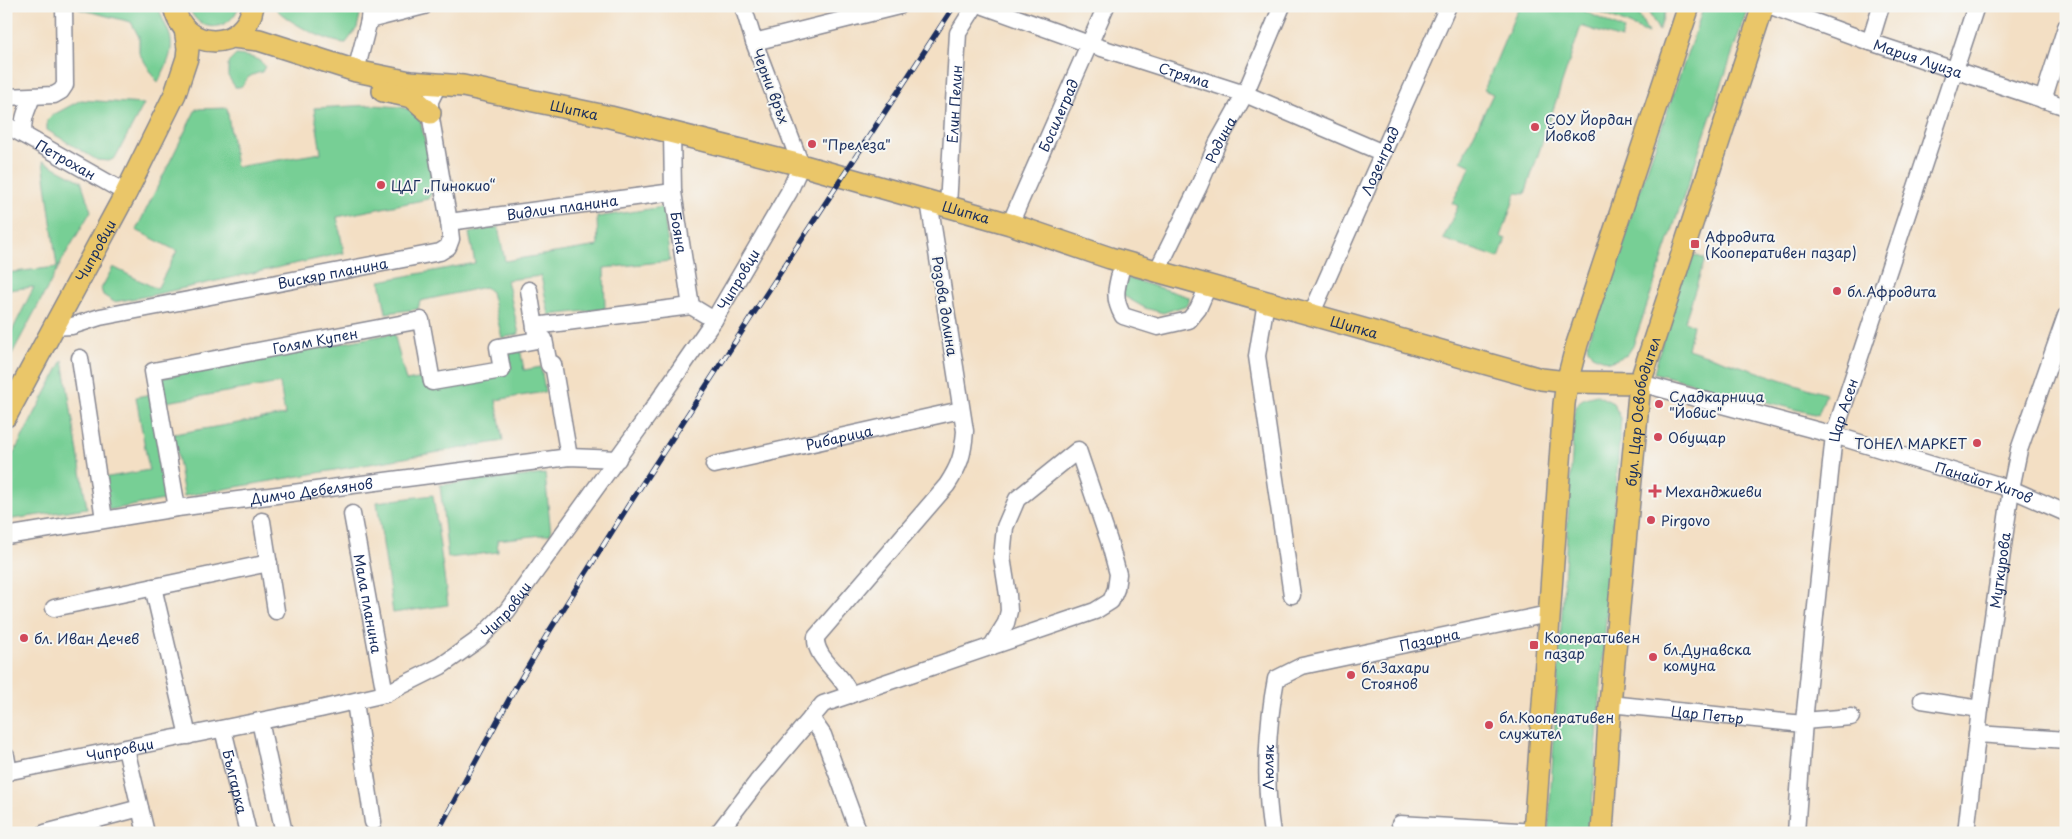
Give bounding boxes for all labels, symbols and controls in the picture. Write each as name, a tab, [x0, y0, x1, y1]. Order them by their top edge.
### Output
street label: Мария Луиза	[1871, 33, 1966, 83]
street label: Черни връх	[747, 45, 795, 127]
street label: Стряма	[1156, 57, 1213, 93]
street label: Елин Пелин	[941, 64, 967, 144]
street label: Босилеград	[1033, 75, 1083, 155]
street label: Шипка	[548, 94, 600, 125]
place label: СОУ Йордан Йовков	[1545, 109, 1633, 146]
street label: Родина	[1200, 112, 1241, 166]
marker: СОУ Йордан Йовков	[1529, 121, 1541, 133]
street label: Лозенград	[1355, 123, 1404, 198]
street label: Петрохан	[32, 134, 100, 184]
place label: "Прелеза"	[822, 134, 891, 155]
marker: "Прелеза"	[806, 138, 818, 150]
place label: ЦДГ „Пинокио“	[391, 175, 496, 196]
marker: ЦДГ „Пинокио“	[375, 179, 387, 191]
street label: Видлич планина	[505, 189, 619, 225]
street label: Шипка	[940, 195, 993, 228]
street label: Бояна	[666, 210, 693, 255]
street label: Чипровци	[70, 216, 120, 285]
place label: Афродита (Кооперативен пазар)	[1705, 226, 1857, 263]
marker: Афродита (Кооперативен пазар)	[1689, 238, 1701, 250]
street label: Чипровци	[712, 245, 764, 314]
street label: Вискяр планина	[276, 252, 389, 293]
street label: Розова долина	[927, 254, 963, 358]
place label: бл.Афродита	[1847, 281, 1936, 302]
marker: бл.Афродита	[1831, 285, 1843, 297]
street label: Шипка	[1328, 310, 1381, 343]
street label: Голям Купен	[271, 322, 359, 359]
street label: бул. Цар Освободител	[1620, 334, 1665, 487]
street label: Цар Асен	[1823, 376, 1863, 443]
place label: Сладкарница "Йовис"	[1669, 386, 1764, 423]
marker: Сладкарница "Йовис"	[1653, 398, 1665, 410]
street label: Рибарица	[804, 420, 874, 455]
place label: Обущар	[1668, 427, 1726, 448]
marker: Обущар	[1652, 431, 1664, 443]
place label: ТОНЕЛ МАРКЕТ	[1854, 433, 1967, 454]
marker: ТОНЕЛ МАРКЕТ	[1971, 437, 1983, 449]
street label: Панайот Хитов	[1933, 456, 2036, 508]
street label: Димчо Дебелянов	[248, 472, 374, 509]
place label: Механджиеви	[1665, 481, 1762, 502]
marker: Механджиеви	[1649, 485, 1661, 497]
place label: Pirgovo	[1661, 510, 1710, 531]
marker: Pirgovo	[1645, 514, 1657, 526]
street label: Муткурова	[1984, 530, 2015, 610]
street label: Мала планина	[349, 552, 388, 655]
street label: Чипровци	[476, 577, 536, 642]
street label: Пазарна	[1397, 622, 1462, 656]
place label: Кооперативен пазар	[1544, 627, 1640, 664]
place label: бл. Иван Дечев	[34, 628, 139, 649]
marker: бл. Иван Дечев	[18, 632, 30, 644]
marker: Кооперативен пазар	[1528, 639, 1540, 651]
place label: бл.Дунавска комуна	[1663, 639, 1751, 676]
marker: бл.Дунавска комуна	[1647, 651, 1659, 663]
place label: бл.Захари Стоянов	[1361, 657, 1430, 694]
marker: бл.Захари Стоянов	[1345, 669, 1357, 681]
street label: Цар Петър	[1670, 700, 1745, 728]
place label: бл.Кооперативен служител	[1499, 707, 1614, 744]
marker: бл.Кооперативен служител	[1483, 719, 1495, 731]
street label: Чипровци	[84, 732, 155, 766]
street label: Люляк	[1257, 743, 1279, 790]
street label: Българка	[218, 747, 254, 816]

